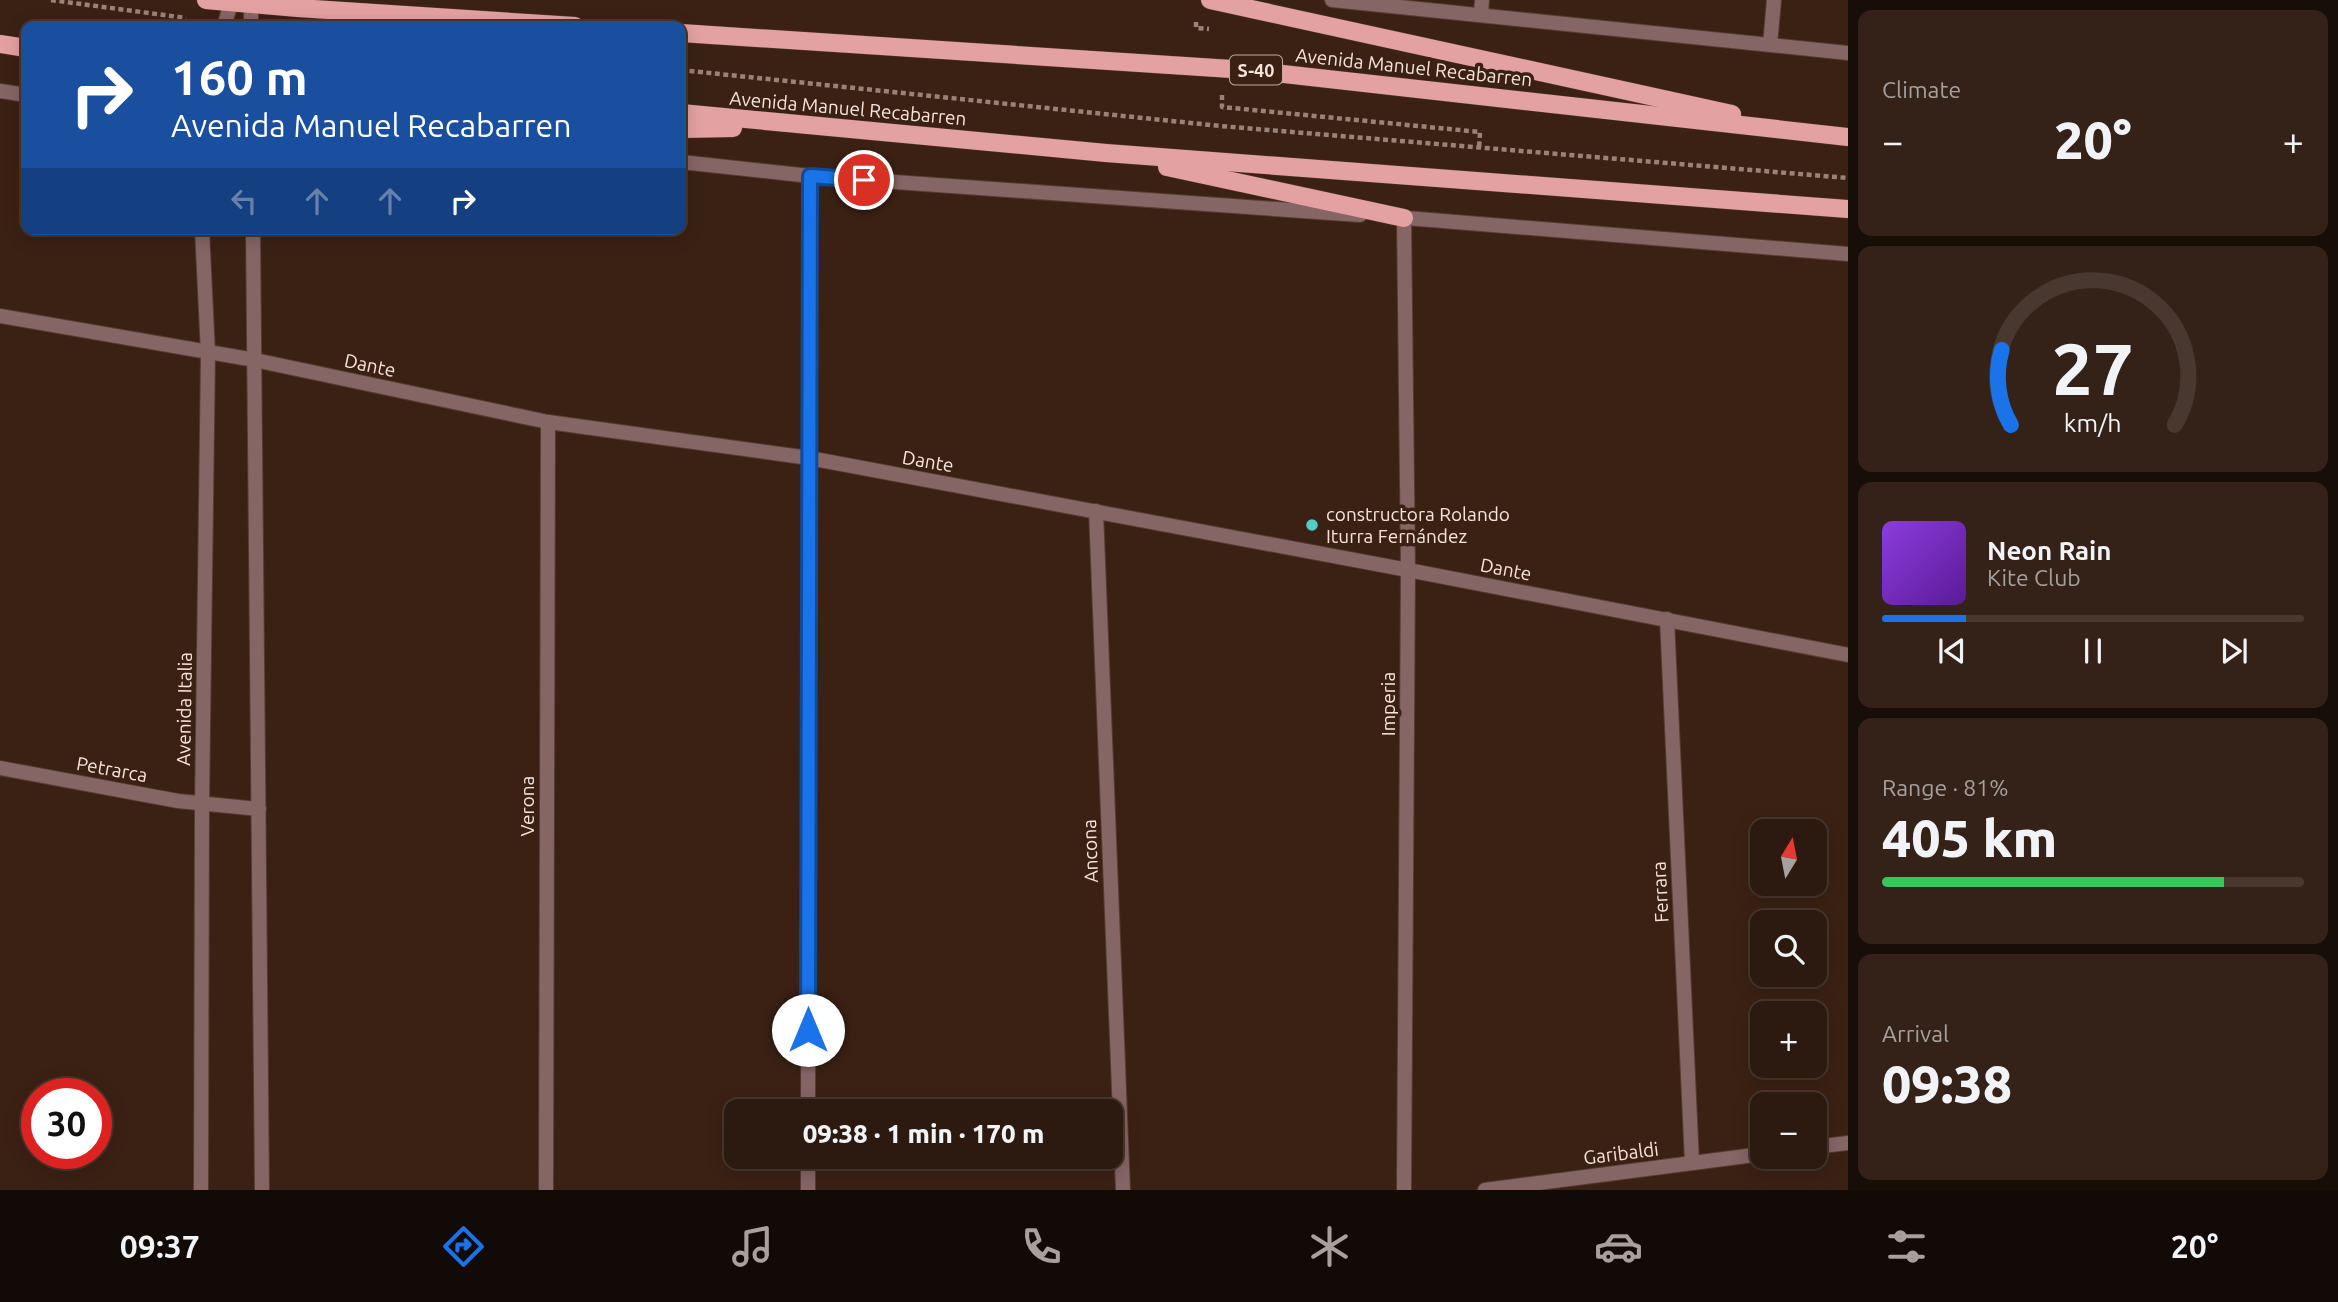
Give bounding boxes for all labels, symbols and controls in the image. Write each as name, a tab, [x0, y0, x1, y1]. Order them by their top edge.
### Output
street label: Avenida Manuel Recabarren	[1295, 44, 1533, 90]
icon: right	[56, 49, 147, 140]
text: 160 m	[171, 49, 308, 104]
road number: S-40	[1230, 56, 1282, 84]
text: Climate	[1882, 77, 1961, 102]
street label: Avenida Manuel Recabarren	[729, 87, 967, 129]
text: Avenida Manuel Recabarren	[171, 107, 571, 143]
text: 20°	[2054, 111, 2132, 169]
text: −	[1882, 120, 1903, 162]
text: +	[2283, 120, 2304, 162]
pin	[834, 150, 894, 210]
icon: arrive	[845, 161, 883, 199]
icon: left	[225, 182, 263, 220]
icon: ahead	[298, 182, 336, 220]
icon: ahead	[371, 182, 409, 220]
icon: right	[444, 182, 482, 220]
text: 27	[2052, 327, 2134, 409]
street label: Dante	[342, 349, 398, 381]
text: km/h	[2064, 409, 2122, 437]
street label: Dante	[901, 446, 955, 476]
place label: constructora Rolando Iturra Fernández	[1326, 503, 1510, 547]
marker: constructora Rolando Iturra Fernández	[1304, 517, 1320, 533]
text: Neon Rain	[1987, 536, 2112, 565]
street label: Dante	[1478, 553, 1534, 585]
text: Kite Club	[1987, 565, 2081, 590]
icon: previous	[1933, 632, 1971, 670]
icon: pause	[2074, 632, 2112, 670]
icon: next	[2215, 632, 2253, 670]
street label: Avenida Italia	[172, 652, 196, 766]
street label: Imperia	[1377, 672, 1399, 736]
street label: Petrarca	[75, 752, 149, 786]
text: Range · 81%	[1882, 775, 2009, 800]
street label: Verona	[516, 776, 538, 836]
text: 405 km	[1882, 809, 2057, 867]
street label: Ancona	[1078, 819, 1102, 883]
north arrow	[1750, 819, 1827, 896]
map controls	[1750, 819, 1827, 1169]
street label: Ferrara	[1647, 861, 1673, 923]
button: search	[1750, 910, 1827, 987]
position arrow	[771, 993, 845, 1067]
button: +	[1750, 1001, 1827, 1078]
text: Arrival	[1882, 1021, 1949, 1046]
text: 09:38	[1882, 1055, 2012, 1113]
speed limit sign: 30	[21, 1078, 112, 1169]
button: −	[1750, 1092, 1827, 1169]
text: 09:38 · 1 min · 170 m	[803, 1119, 1044, 1148]
street label: Garibaldi	[1582, 1137, 1660, 1169]
icon: directions	[439, 1222, 488, 1271]
icon: music	[728, 1222, 777, 1271]
icon: phone	[1017, 1222, 1066, 1271]
icon: climate	[1305, 1222, 1354, 1271]
icon: car	[1594, 1222, 1643, 1271]
icon: filters	[1882, 1222, 1931, 1271]
text: 09:37	[120, 1228, 200, 1264]
text: 20°	[2171, 1228, 2218, 1264]

